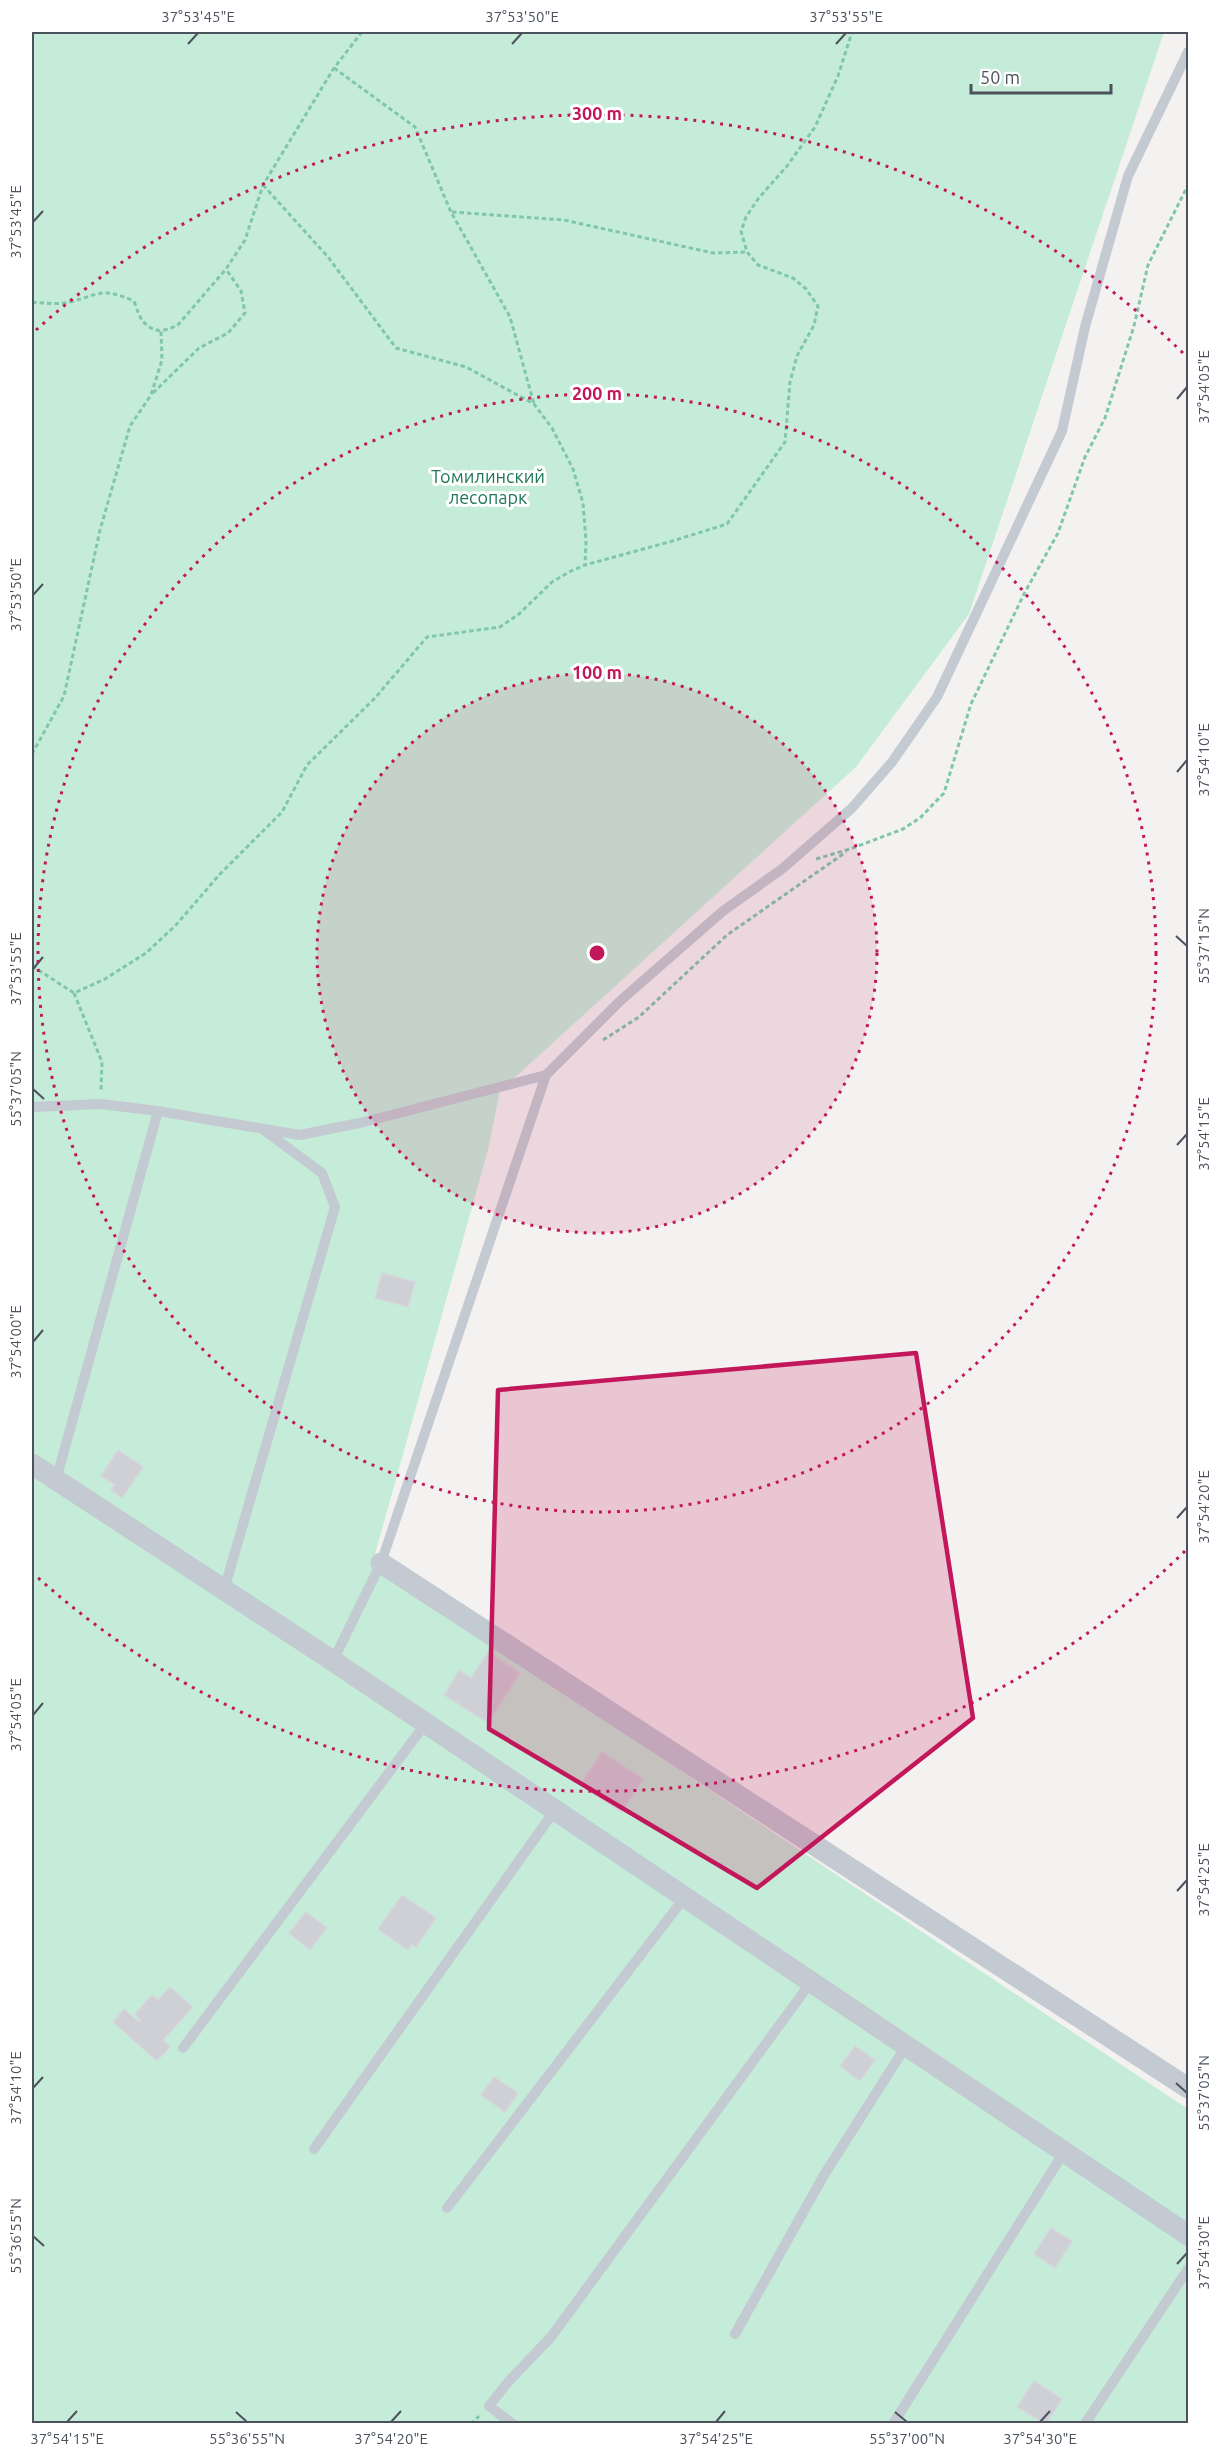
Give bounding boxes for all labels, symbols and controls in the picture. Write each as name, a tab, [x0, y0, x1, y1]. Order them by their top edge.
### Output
text: 37°53'45"E	[161, 8, 235, 25]
text: 37°53'50"E	[485, 8, 559, 25]
text: 37°53'55"E	[809, 8, 883, 25]
scale bar	[971, 57, 1110, 95]
text: 50 m	[980, 67, 1020, 87]
text: 300 m	[572, 103, 622, 123]
text: 37°53'45"E	[7, 185, 24, 259]
text: 37°54'05"E	[1195, 350, 1212, 424]
text: 200 m	[572, 383, 622, 403]
park label: Томилинский лесопарк	[431, 466, 545, 507]
text: 37°53'50"E	[7, 558, 24, 632]
text: 100 m	[572, 662, 622, 682]
text: 37°54'10"E	[1195, 723, 1212, 797]
text: 55°37'15"N	[1195, 908, 1212, 984]
text: 37°53'55"E	[7, 932, 24, 1006]
centre of rings	[587, 943, 607, 963]
text: 55°37'05"N	[7, 1051, 24, 1127]
text: 37°54'15"E	[1195, 1097, 1212, 1171]
text: 37°54'00"E	[7, 1305, 24, 1379]
text: 37°54'20"E	[1195, 1470, 1212, 1544]
text: 37°54'05"E	[7, 1678, 24, 1752]
text: 37°54'25"E	[1195, 1843, 1212, 1917]
text: 37°54'10"E	[7, 2051, 24, 2125]
text: 55°37'05"N	[1195, 2055, 1212, 2131]
text: 55°36'55"N	[7, 2198, 24, 2274]
text: 37°54'30"E	[1195, 2216, 1212, 2290]
text: 37°54'15"E	[30, 2430, 104, 2447]
text: 55°36'55"N	[209, 2430, 285, 2447]
text: 37°54'20"E	[354, 2430, 428, 2447]
text: 37°54'25"E	[679, 2430, 753, 2447]
text: 55°37'00"N	[869, 2430, 945, 2447]
text: 37°54'30"E	[1003, 2430, 1077, 2447]

